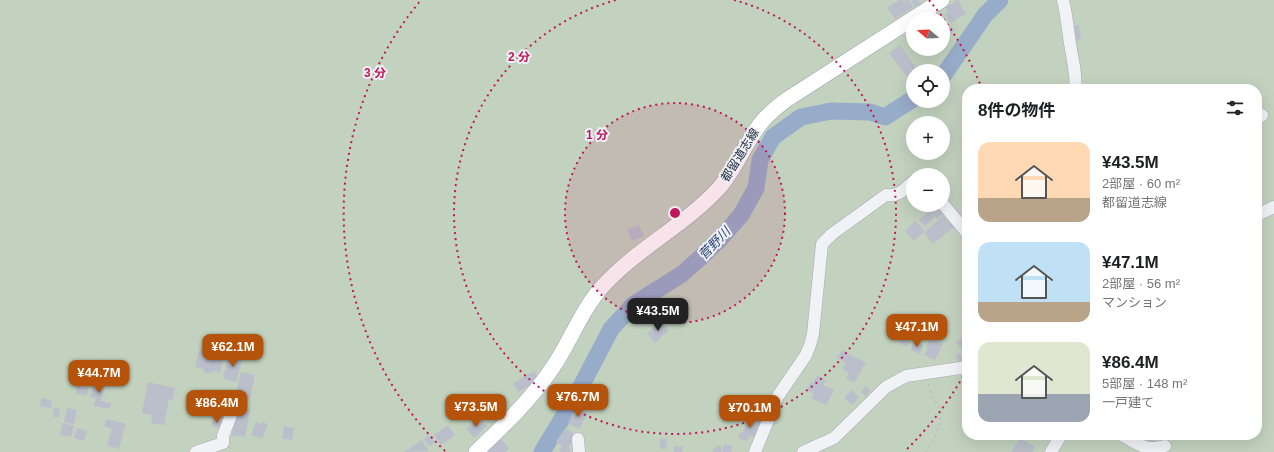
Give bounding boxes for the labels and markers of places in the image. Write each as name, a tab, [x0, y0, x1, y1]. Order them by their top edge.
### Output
centre of rings	[668, 206, 682, 220]
pin: ¥43.5M	[625, 298, 691, 332]
pin: ¥47.1M	[884, 314, 950, 348]
pin: ¥62.1M	[200, 334, 266, 368]
pin: ¥44.7M	[66, 360, 132, 394]
pin: ¥76.7M	[545, 384, 611, 418]
pin: ¥86.4M	[184, 390, 250, 424]
pin: ¥73.5M	[443, 394, 509, 428]
pin: ¥70.1M	[717, 395, 783, 429]

